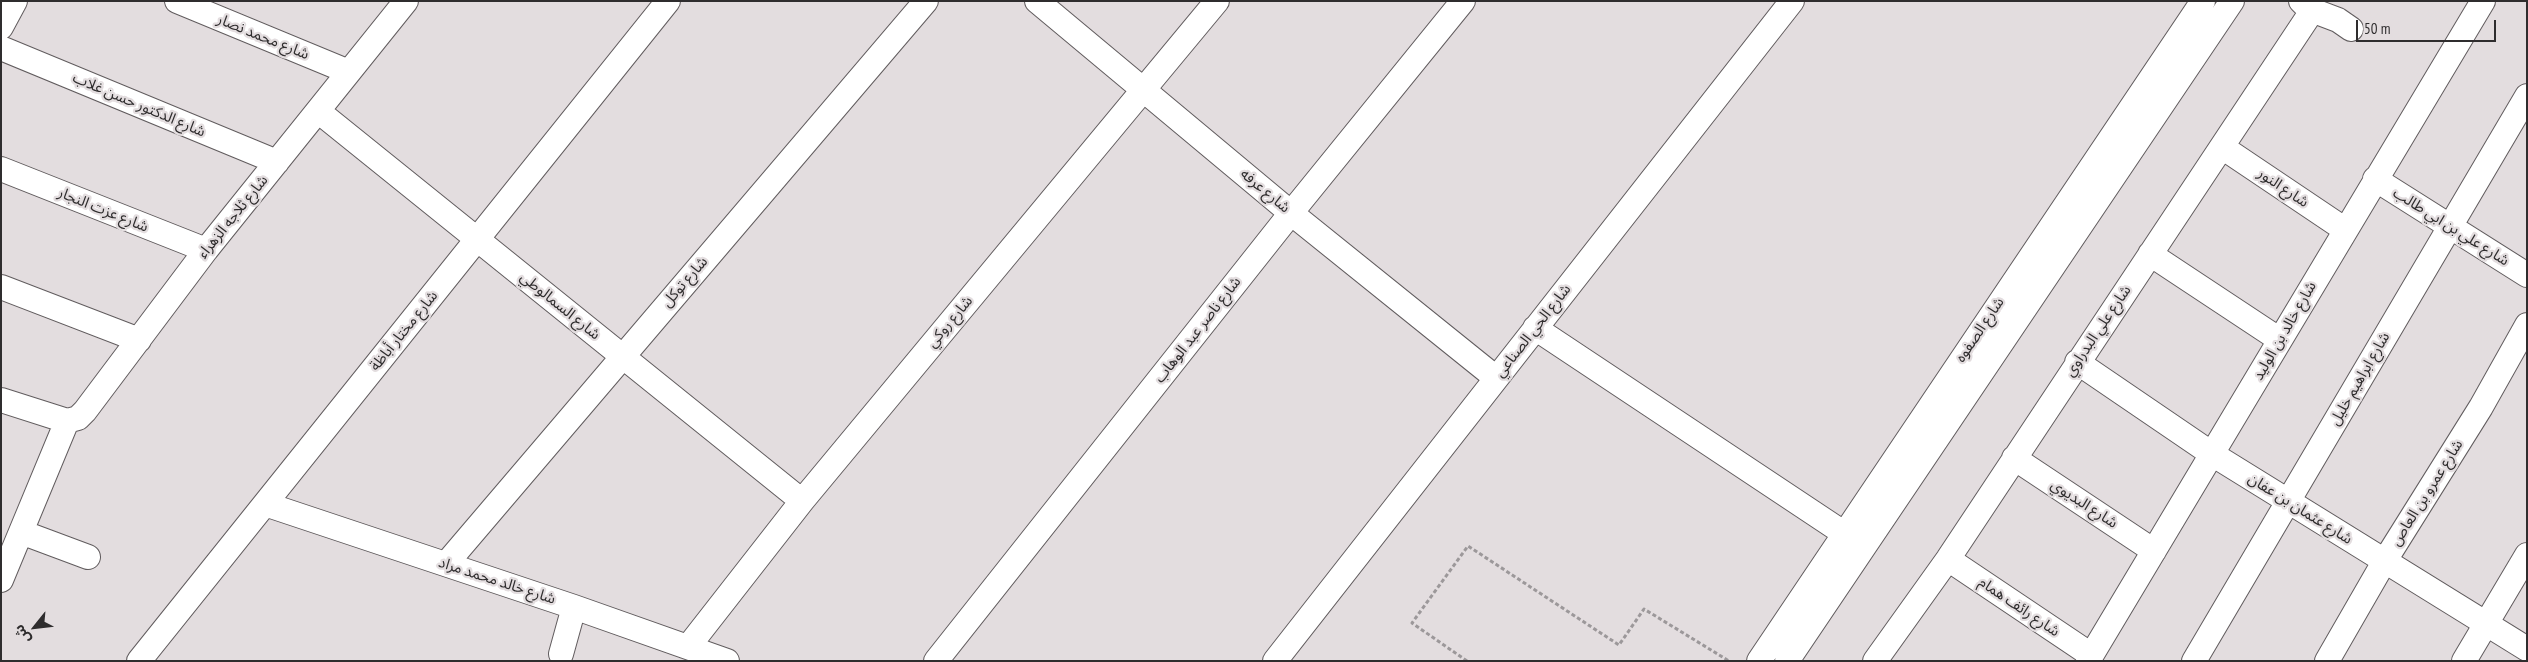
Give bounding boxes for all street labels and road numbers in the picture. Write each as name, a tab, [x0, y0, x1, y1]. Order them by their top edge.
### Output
street label: شارع محمد نصار	[214, 10, 312, 64]
street label: شارع الدكتور حسن غلاب	[70, 69, 208, 141]
street label: شارع النور	[2254, 164, 2312, 212]
street label: شارع عرفه	[1236, 165, 1294, 217]
street label: شارع ثلاجه الزهراء	[194, 172, 272, 262]
street label: شارع عزت النجار	[55, 184, 151, 236]
street label: شارع علي بن ابي طالب	[2390, 184, 2512, 270]
street label: شارع توكل	[658, 253, 712, 311]
street label: شارع السمالوطي	[516, 268, 604, 344]
street label: شارع ناصر عبد الوهاب	[1151, 273, 1245, 387]
street label: شارع خالد بن الوليد	[2249, 278, 2321, 384]
street label: شارع الحي الصناعي	[1491, 281, 1575, 381]
street label: شارع علي البدراوي	[2061, 282, 2135, 380]
street label: شارع مختار أباظة	[366, 287, 442, 375]
street label: شارع روكي	[923, 293, 977, 351]
street label: شارع الصفوه	[1952, 294, 2008, 366]
street label: شارع ابراهيم خليل	[2326, 329, 2394, 429]
street label: شارع عمرو بن العاص	[2387, 437, 2467, 549]
street label: شارع عثمان بن عفان	[2244, 470, 2356, 548]
street label: شارع البديوي	[2047, 476, 2121, 532]
street label: شارع خالد محمد مراد	[436, 554, 558, 608]
street label: شارع رائف همام	[1975, 573, 2063, 641]

